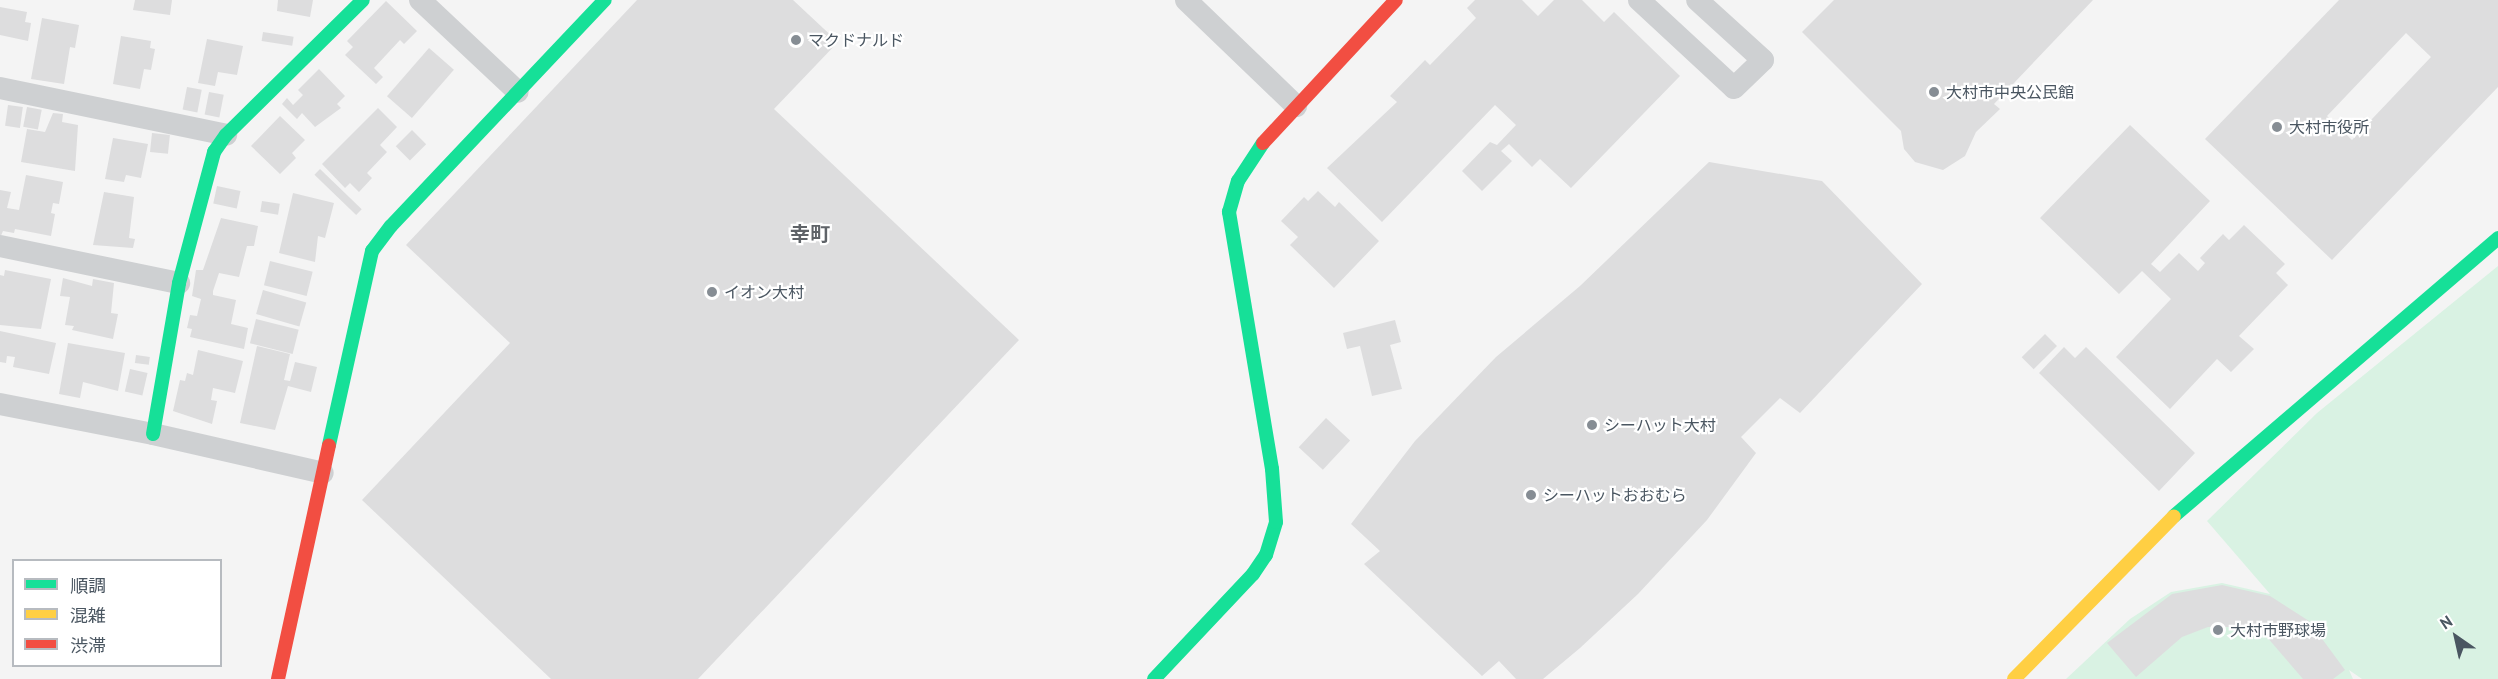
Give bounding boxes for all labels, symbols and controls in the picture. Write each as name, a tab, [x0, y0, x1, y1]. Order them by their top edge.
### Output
place label: マクドナルド	[808, 30, 904, 50]
marker: マクドナルド	[789, 33, 803, 47]
place label: 大村市中央公民館	[1946, 82, 2074, 102]
marker: 大村市中央公民館	[1927, 85, 1941, 99]
place label: 大村市役所	[2289, 117, 2369, 137]
marker: 大村市役所	[2270, 120, 2284, 134]
district label: 幸町	[790, 222, 830, 246]
place label: イオン大村	[724, 282, 804, 302]
marker: イオン大村	[705, 285, 719, 299]
place label: シーハット大村	[1604, 415, 1716, 435]
marker: シーハット大村	[1585, 418, 1599, 432]
place label: シーハットおおむら	[1543, 485, 1687, 505]
marker: シーハットおおむら	[1524, 488, 1538, 502]
legend	[12, 559, 222, 667]
text: 順調	[70, 574, 106, 597]
text: 混雑	[70, 604, 106, 627]
north arrow	[2426, 607, 2486, 667]
text: N	[2436, 611, 2456, 633]
place label: 大村市野球場	[2230, 620, 2326, 640]
marker: 大村市野球場	[2211, 623, 2225, 637]
text: 渋滞	[70, 634, 106, 657]

